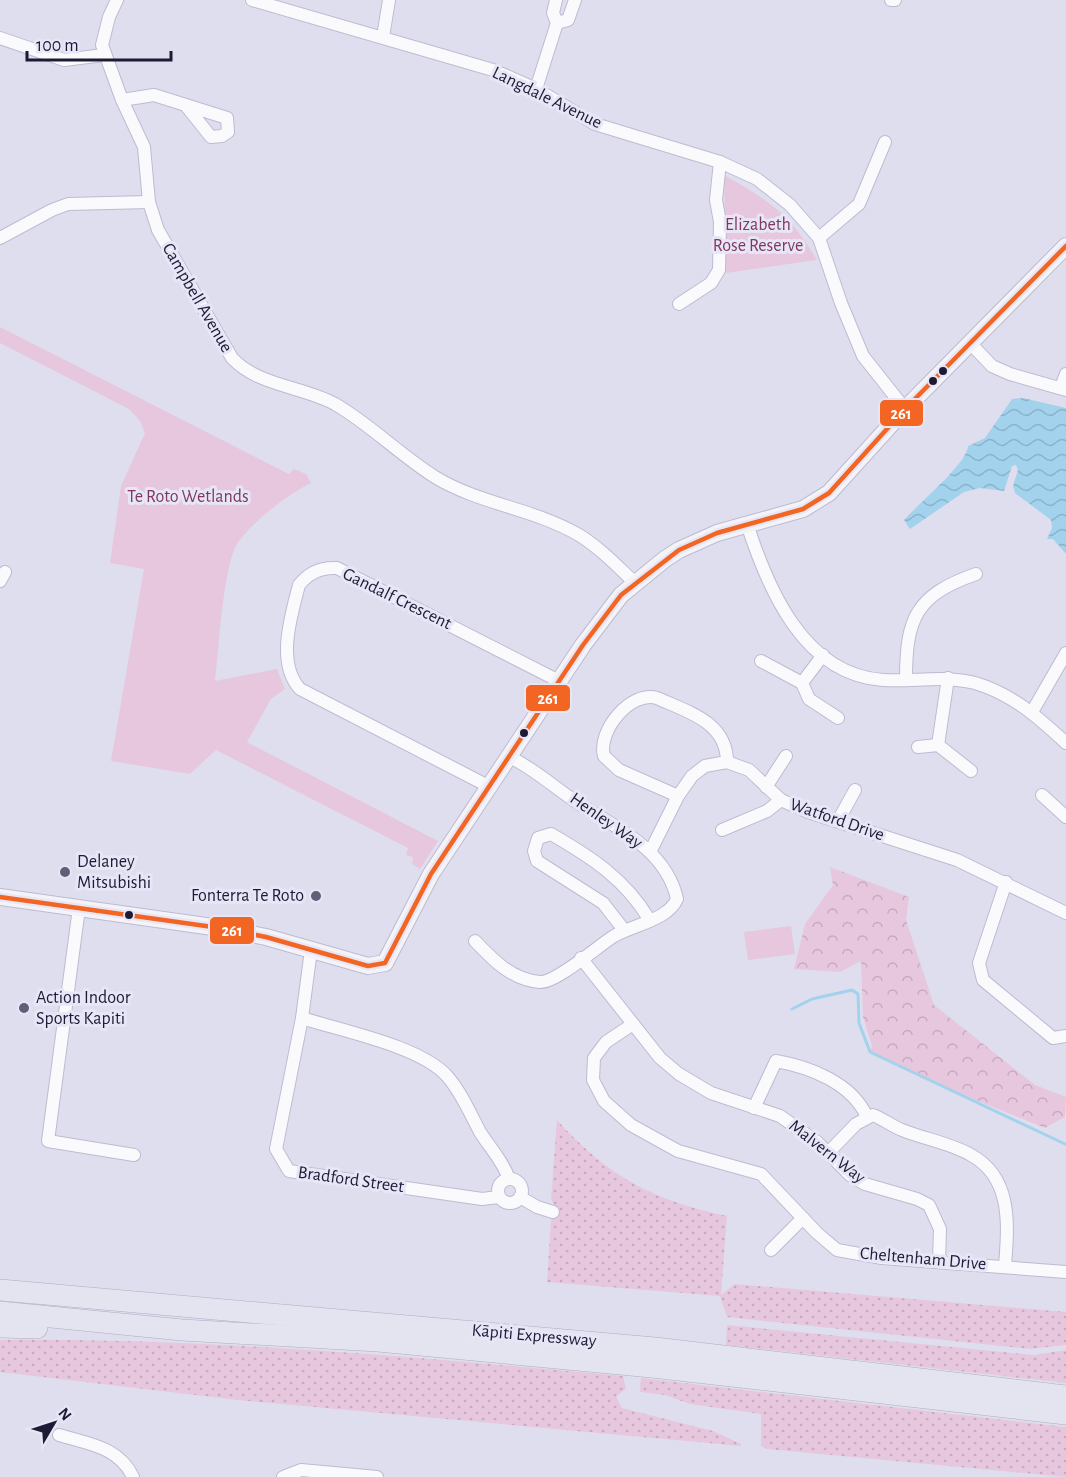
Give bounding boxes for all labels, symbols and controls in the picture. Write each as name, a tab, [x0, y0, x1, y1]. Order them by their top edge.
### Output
scale bar	[27, 24, 171, 62]
text: 100 m	[36, 37, 79, 55]
street label: Langdale Avenue	[489, 64, 605, 132]
park label: Elizabeth Rose Reserve	[713, 216, 803, 255]
street label: Campbell Avenue	[158, 240, 236, 356]
unlabelled marker	[937, 365, 949, 377]
unlabelled marker	[927, 375, 939, 387]
line badge: 261	[879, 399, 924, 427]
text: 261	[890, 406, 912, 422]
park label: Te Roto Wetlands	[127, 488, 249, 506]
street label: Gandalf Crescent	[340, 565, 454, 633]
line badge: 261	[525, 684, 571, 712]
text: 261	[537, 691, 559, 707]
unlabelled marker	[518, 727, 530, 739]
street label: Henley Way	[567, 790, 646, 853]
street label: Watford Drive	[788, 795, 886, 845]
place label: Delaney Mitsubishi	[77, 853, 151, 892]
marker: Delaney Mitsubishi	[58, 865, 72, 879]
place label: Fonterra Te Roto	[191, 887, 304, 905]
marker: Fonterra Te Roto	[309, 889, 323, 903]
unlabelled marker	[123, 909, 135, 921]
line badge: 261	[209, 916, 255, 945]
text: 261	[221, 923, 243, 939]
place label: Action Indoor Sports Kapiti	[36, 989, 131, 1028]
marker: Action Indoor Sports Kapiti	[17, 1001, 31, 1015]
street label: Malvern Way	[785, 1117, 869, 1187]
street label: Bradford Street	[297, 1164, 405, 1196]
street label: Cheltenham Drive	[859, 1245, 987, 1273]
street label: Kāpiti Expressway	[471, 1322, 597, 1350]
north arrow	[24, 1393, 84, 1453]
text: N	[55, 1405, 75, 1424]

